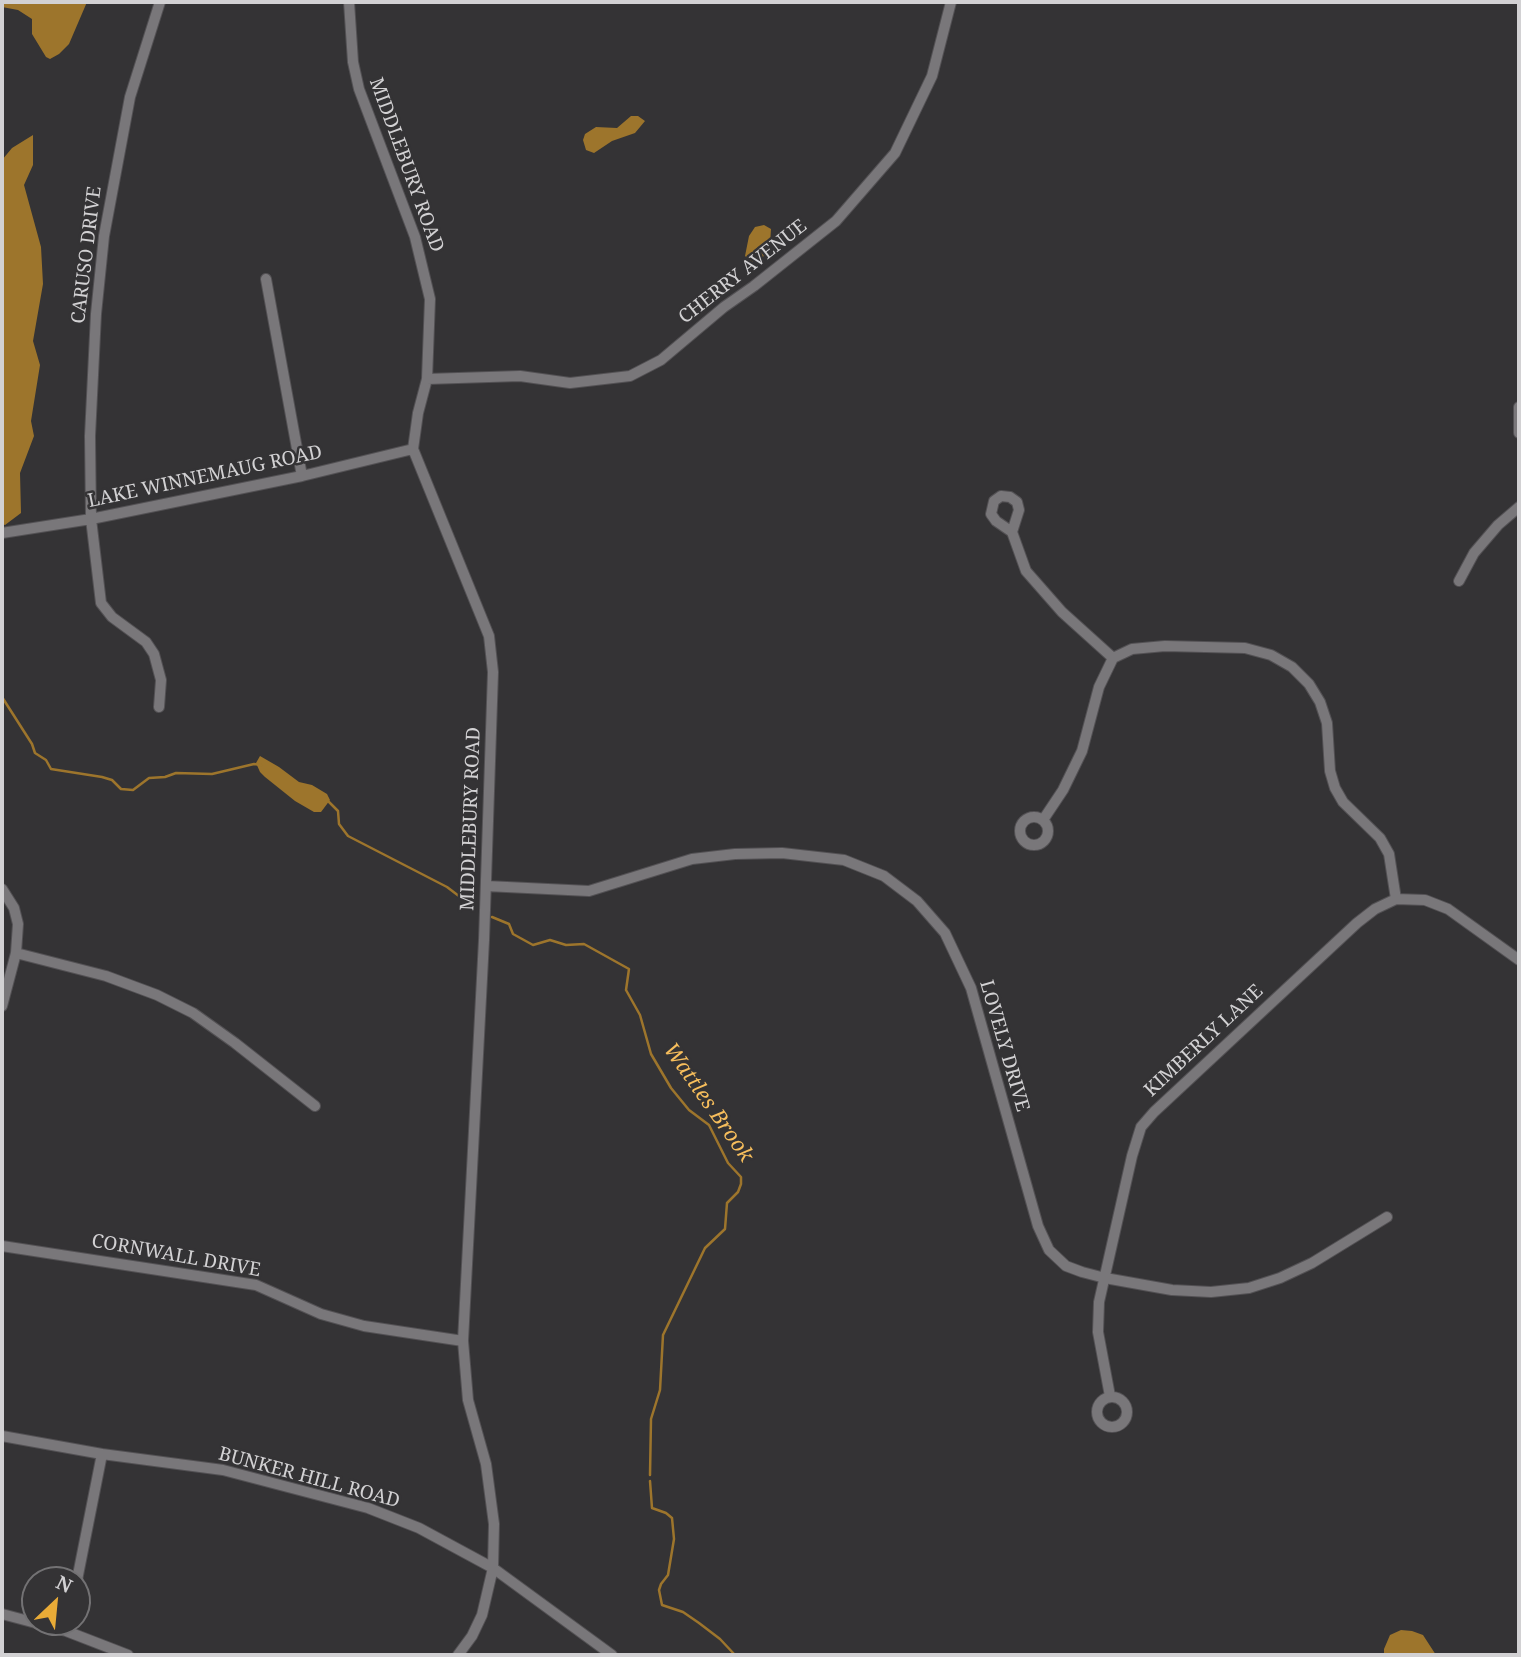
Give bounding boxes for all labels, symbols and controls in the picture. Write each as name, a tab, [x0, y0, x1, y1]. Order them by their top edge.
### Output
street label: MIDDLEBURY ROAD	[364, 75, 448, 255]
street label: CARUSO DRIVE	[67, 185, 107, 325]
street label: CHERRY AVENUE	[674, 215, 812, 329]
street label: LAKE WINNEMAUG ROAD	[86, 441, 324, 513]
street label: MIDDLEBURY ROAD	[456, 727, 486, 911]
street label: LOVELY DRIVE	[974, 978, 1034, 1114]
street label: KIMBERLY LANE	[1140, 980, 1268, 1102]
water label: Wattles Brook	[658, 1039, 758, 1167]
street label: CORNWALL DRIVE	[90, 1230, 262, 1282]
street label: BUNKER HILL ROAD	[216, 1443, 402, 1513]
north arrow	[21, 1566, 91, 1636]
text: N	[52, 1569, 77, 1599]

